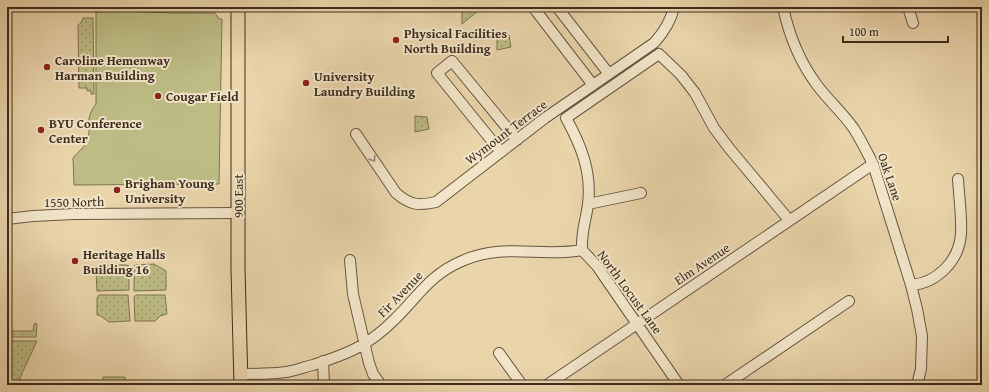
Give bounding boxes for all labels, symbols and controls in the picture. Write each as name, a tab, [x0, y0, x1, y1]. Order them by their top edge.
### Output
scale bar	[843, 18, 948, 44]
text: 100 m	[849, 23, 879, 40]
place label: Physical Facilities North Building	[404, 24, 507, 58]
marker: Physical Facilities North Building	[391, 35, 401, 45]
place label: Caroline Hemenway Harman Building	[55, 51, 170, 85]
marker: Caroline Hemenway Harman Building	[42, 62, 52, 72]
place label: University Laundry Building	[314, 67, 415, 101]
marker: University Laundry Building	[301, 78, 311, 88]
place label: Cougar Field	[166, 87, 239, 106]
marker: Cougar Field	[153, 91, 163, 101]
street label: Wymount Terrace	[461, 95, 551, 169]
place label: BYU Conference Center	[49, 114, 142, 148]
marker: BYU Conference Center	[36, 125, 46, 135]
street label: Oak Lane	[873, 151, 907, 203]
one-way arrow	[368, 155, 376, 162]
place label: Brigham Young University	[125, 174, 215, 208]
street label: 900 East	[229, 174, 248, 218]
marker: Brigham Young University	[112, 185, 122, 195]
street label: 1550 North	[44, 192, 105, 212]
street label: Elm Avenue	[670, 238, 734, 290]
place label: Heritage Halls Building 16	[83, 245, 166, 279]
street label: North Locust Lane	[593, 246, 667, 338]
marker: Heritage Halls Building 16	[70, 256, 80, 266]
street label: Fir Avenue	[373, 266, 427, 322]

